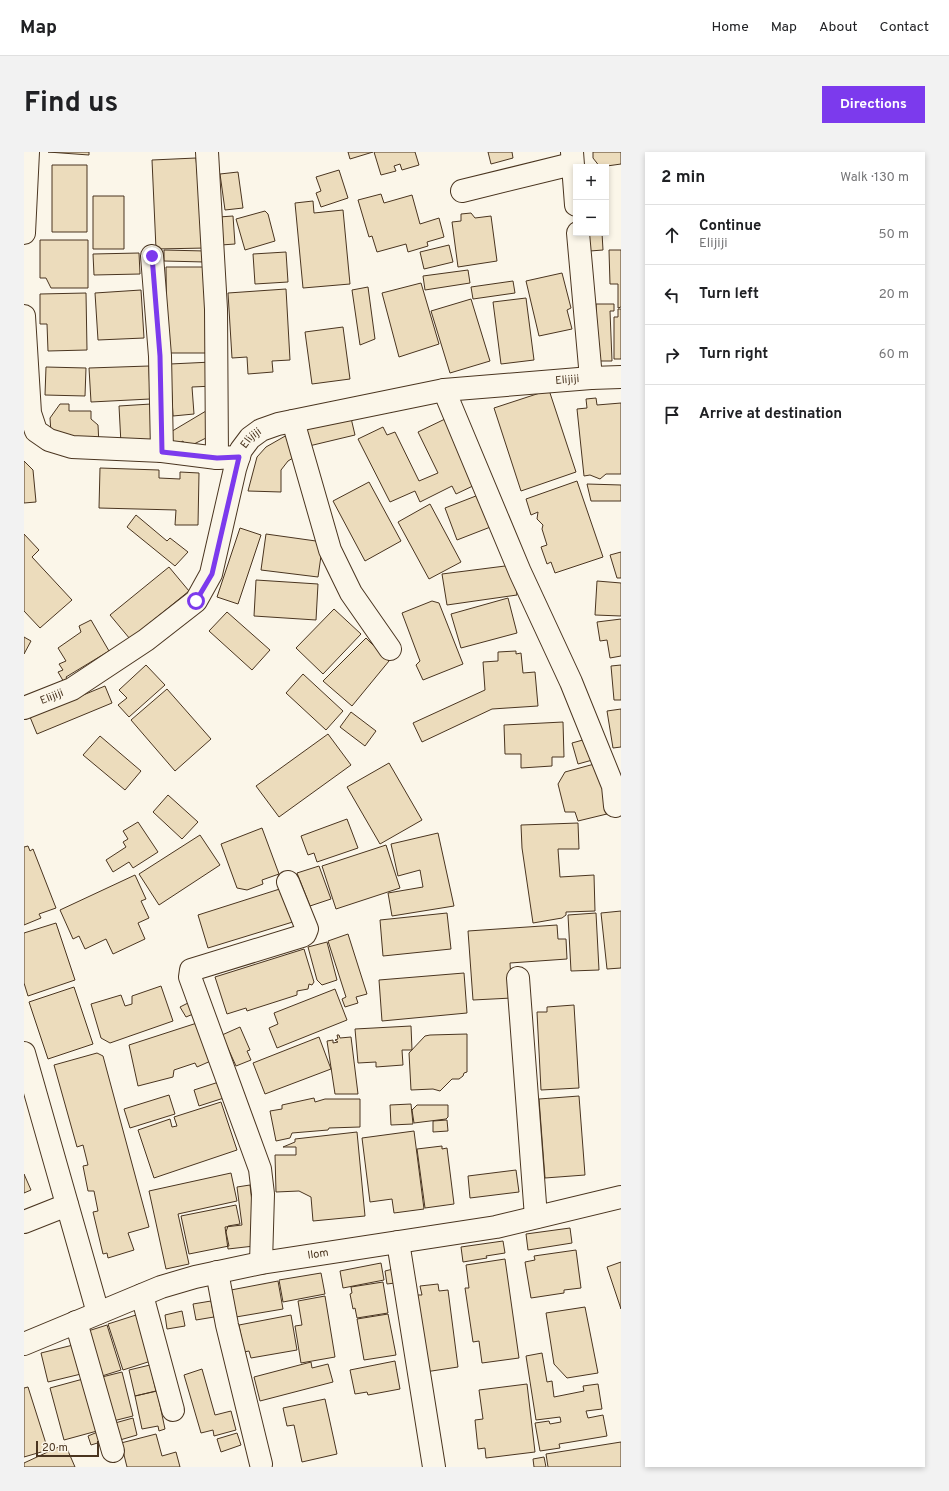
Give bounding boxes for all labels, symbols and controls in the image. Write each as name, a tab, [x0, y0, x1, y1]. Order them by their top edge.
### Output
text: Map	[20, 16, 57, 40]
text: Home	[712, 19, 749, 36]
text: Map	[771, 19, 797, 36]
text: About	[819, 19, 858, 36]
text: Contact	[880, 19, 929, 36]
text: Find us	[24, 86, 118, 122]
button: Directions	[822, 86, 925, 123]
map controls	[573, 164, 609, 236]
button: +	[573, 164, 609, 200]
text: 2 min	[661, 167, 705, 189]
text: Walk · 130 m	[840, 170, 909, 186]
button: −	[573, 200, 609, 236]
text: Continue	[699, 217, 761, 236]
icon: ahead	[661, 224, 683, 246]
text: 50 m	[879, 227, 909, 243]
text: Elijiji	[699, 236, 727, 252]
route end	[143, 247, 161, 265]
icon: left	[661, 284, 683, 306]
text: Turn left	[699, 285, 759, 304]
text: 20 m	[879, 287, 909, 303]
icon: right	[661, 344, 683, 366]
text: Turn right	[699, 345, 768, 364]
text: 60 m	[879, 347, 909, 363]
street label: Elijiji	[555, 372, 580, 388]
icon: arrive	[661, 404, 683, 426]
text: Arrive at destination	[699, 405, 842, 424]
street label: Elijiji	[238, 425, 264, 451]
route start	[187, 592, 205, 610]
street label: Elijiji	[38, 686, 66, 708]
street label: Ilom	[306, 1246, 330, 1263]
scale bar	[36, 1439, 99, 1458]
text: 20 m	[42, 1441, 68, 1455]

